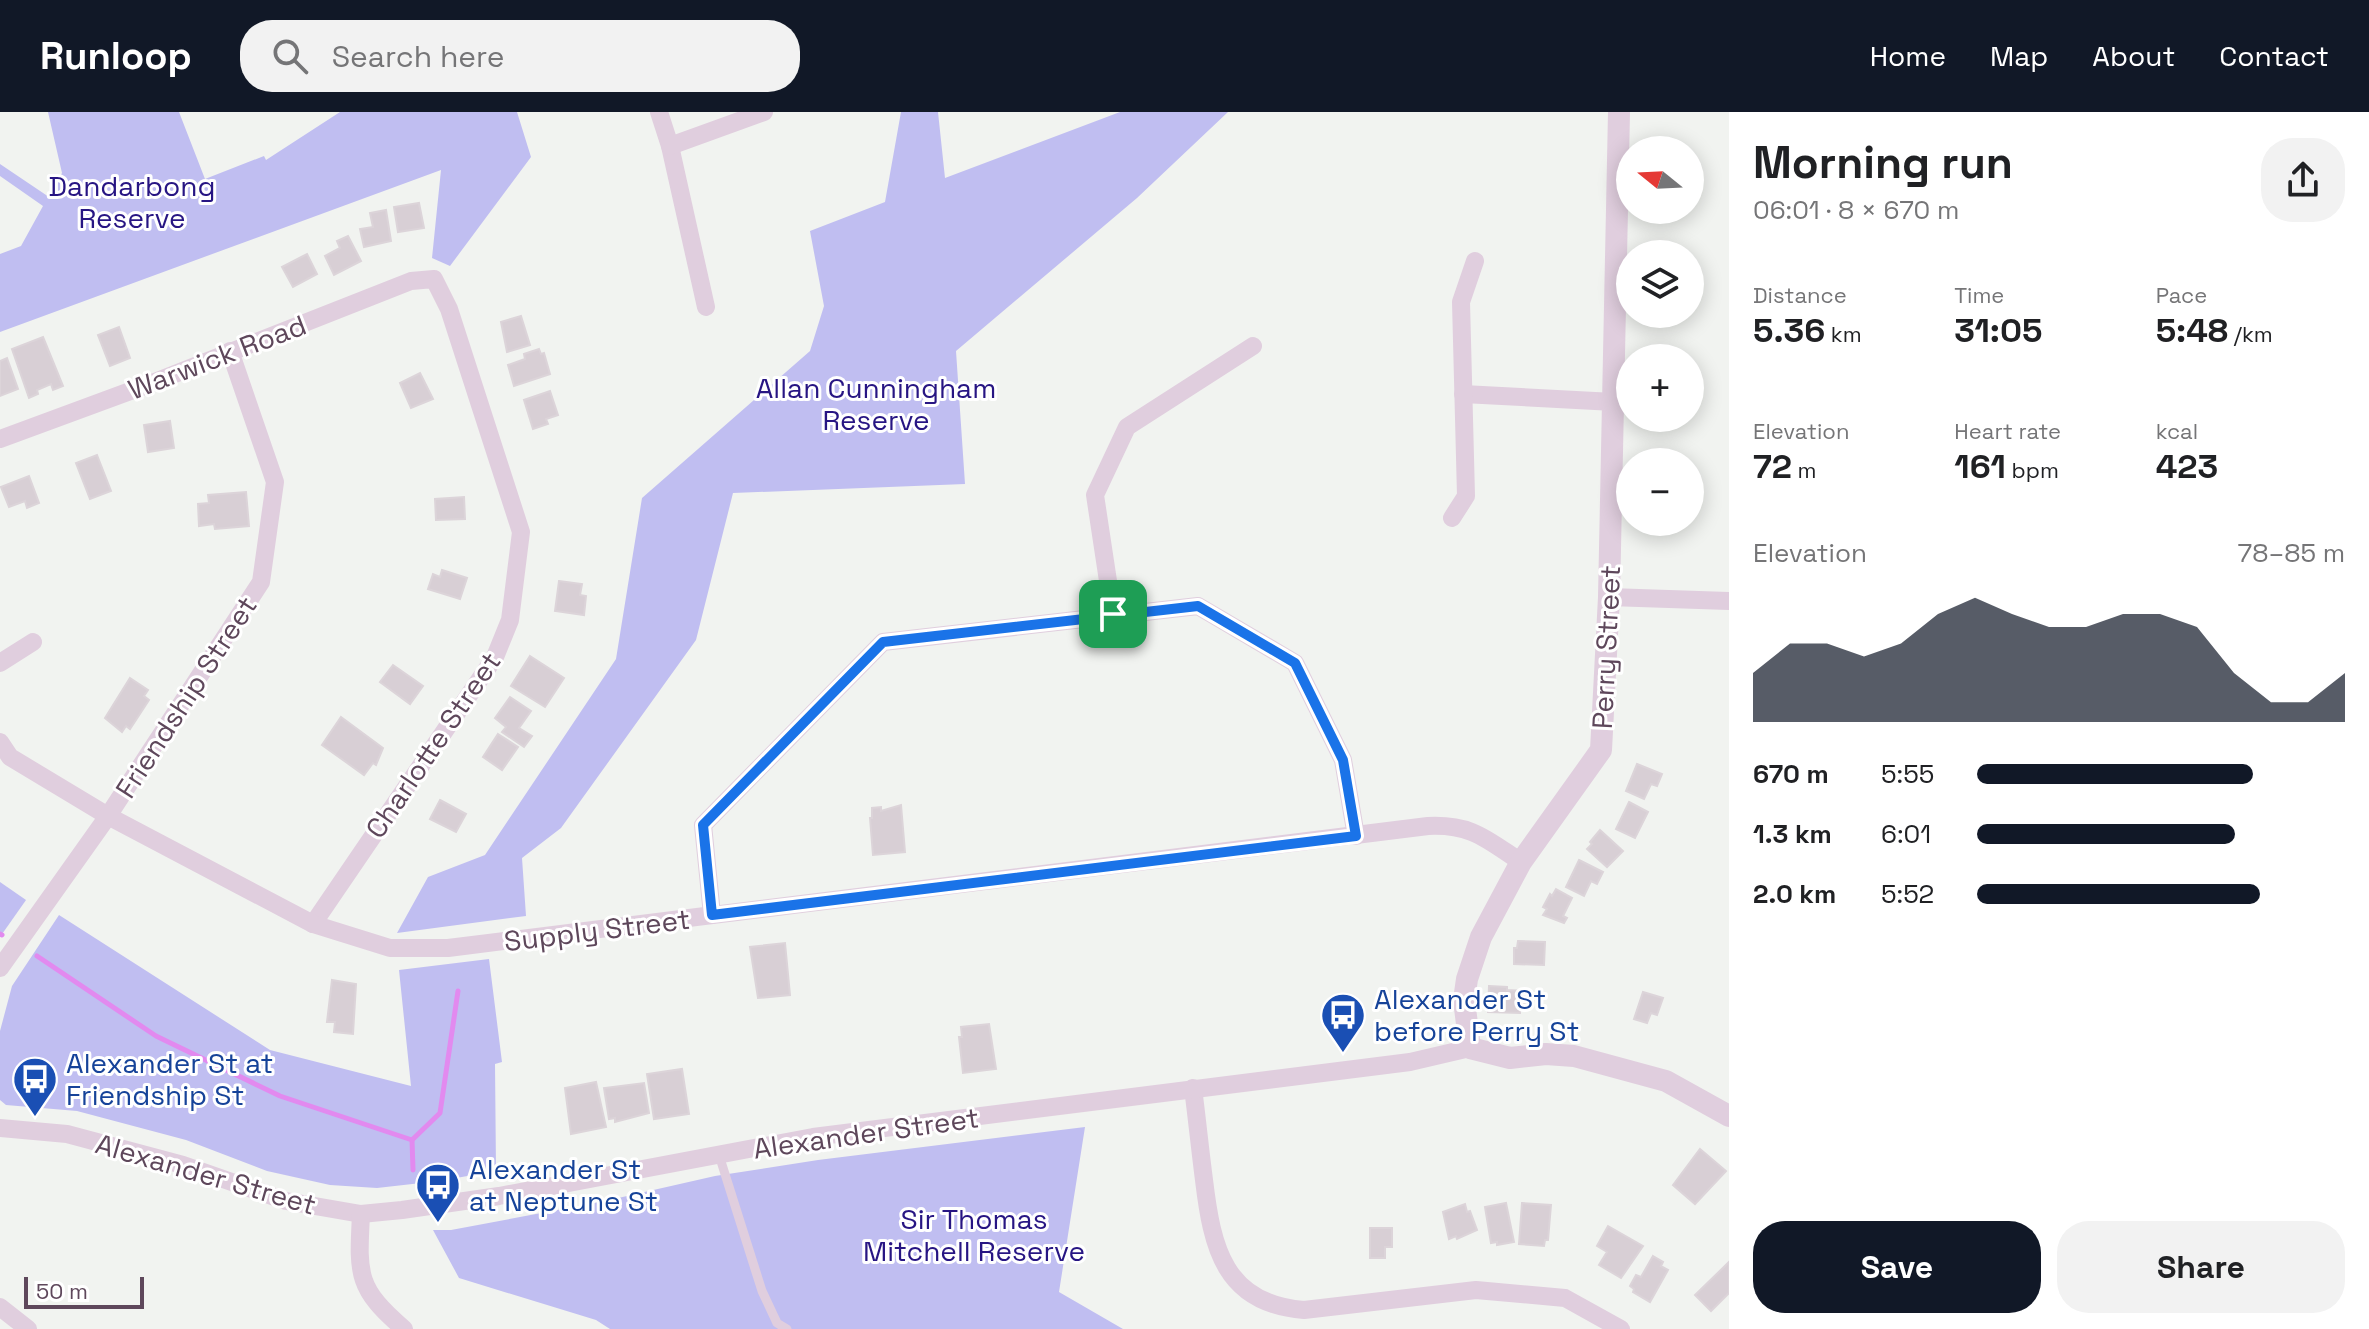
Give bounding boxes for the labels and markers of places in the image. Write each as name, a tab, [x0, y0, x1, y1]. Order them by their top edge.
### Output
pin	[1079, 580, 1147, 648]
place label: Alexander St before Perry St	[1374, 981, 1579, 1049]
bus stop icon: Alexander St before Perry St	[1319, 991, 1367, 1054]
place label: Alexander St at Friendship St	[66, 1045, 273, 1113]
bus stop icon: Alexander St at Friendship St	[11, 1055, 59, 1118]
place label: Alexander St at Neptune St	[469, 1151, 658, 1219]
bus stop icon: Alexander St at Neptune St	[414, 1161, 462, 1224]

